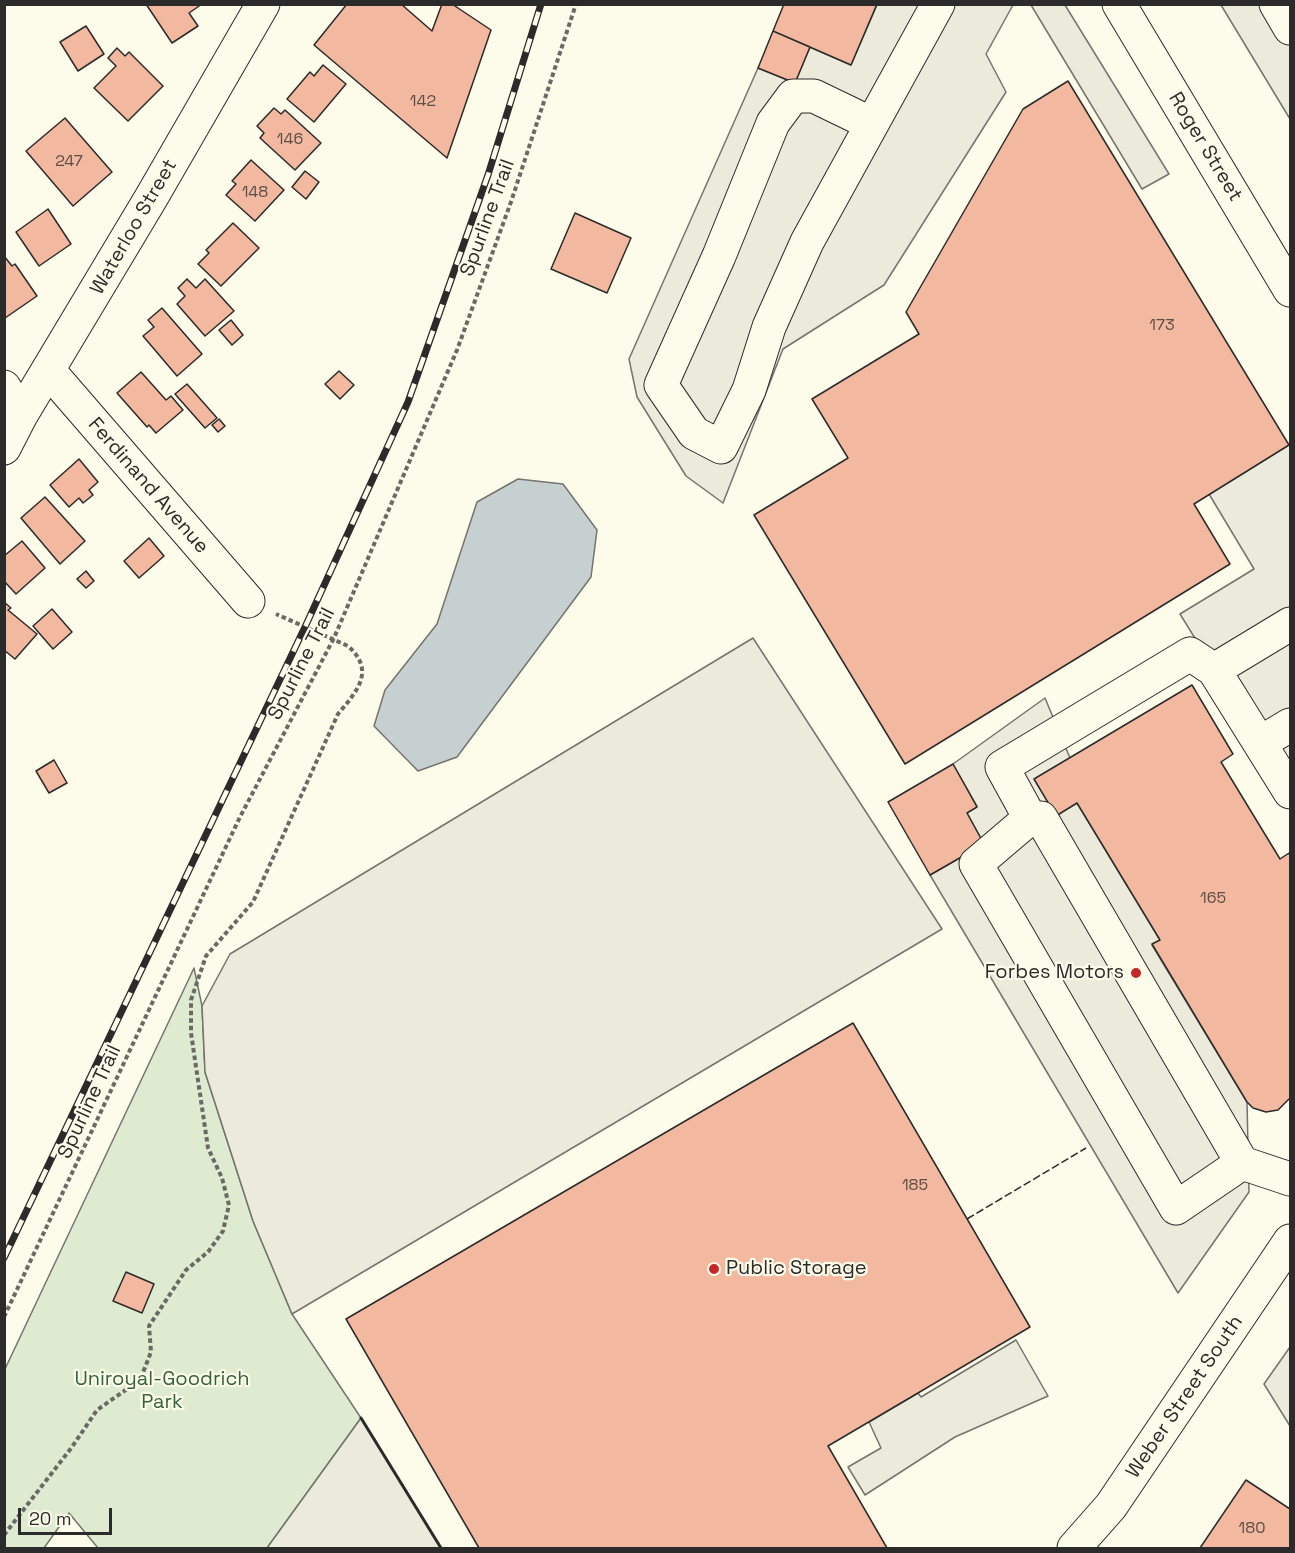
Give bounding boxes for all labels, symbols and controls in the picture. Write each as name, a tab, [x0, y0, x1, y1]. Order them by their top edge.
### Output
street label: Roger Street	[1163, 88, 1247, 206]
house number: 142	[410, 92, 436, 112]
house number: 146	[277, 130, 303, 150]
house number: 247	[55, 152, 83, 172]
street label: Waterloo Street	[86, 155, 182, 299]
street label: Spurline Trail	[456, 156, 520, 280]
house number: 148	[242, 183, 268, 203]
house number: 173	[1149, 316, 1175, 336]
street label: Ferdinand Avenue	[82, 413, 214, 559]
street label: Spurline Trail	[263, 604, 341, 724]
house number: 165	[1200, 889, 1226, 909]
place label: Forbes Motors	[985, 961, 1124, 985]
marker: Forbes Motors	[1129, 966, 1143, 980]
street label: Spurline Trail	[53, 1041, 127, 1163]
house number: 185	[902, 1176, 928, 1196]
place label: Public Storage	[726, 1257, 867, 1281]
marker: Public Storage	[707, 1262, 721, 1276]
street label: Weber Street South	[1122, 1311, 1248, 1483]
park label: Uniroyal-Goodrich Park	[74, 1368, 250, 1415]
scale bar	[21, 1496, 116, 1534]
text: 20 m	[29, 1507, 72, 1530]
house number: 180	[1239, 1519, 1265, 1539]

